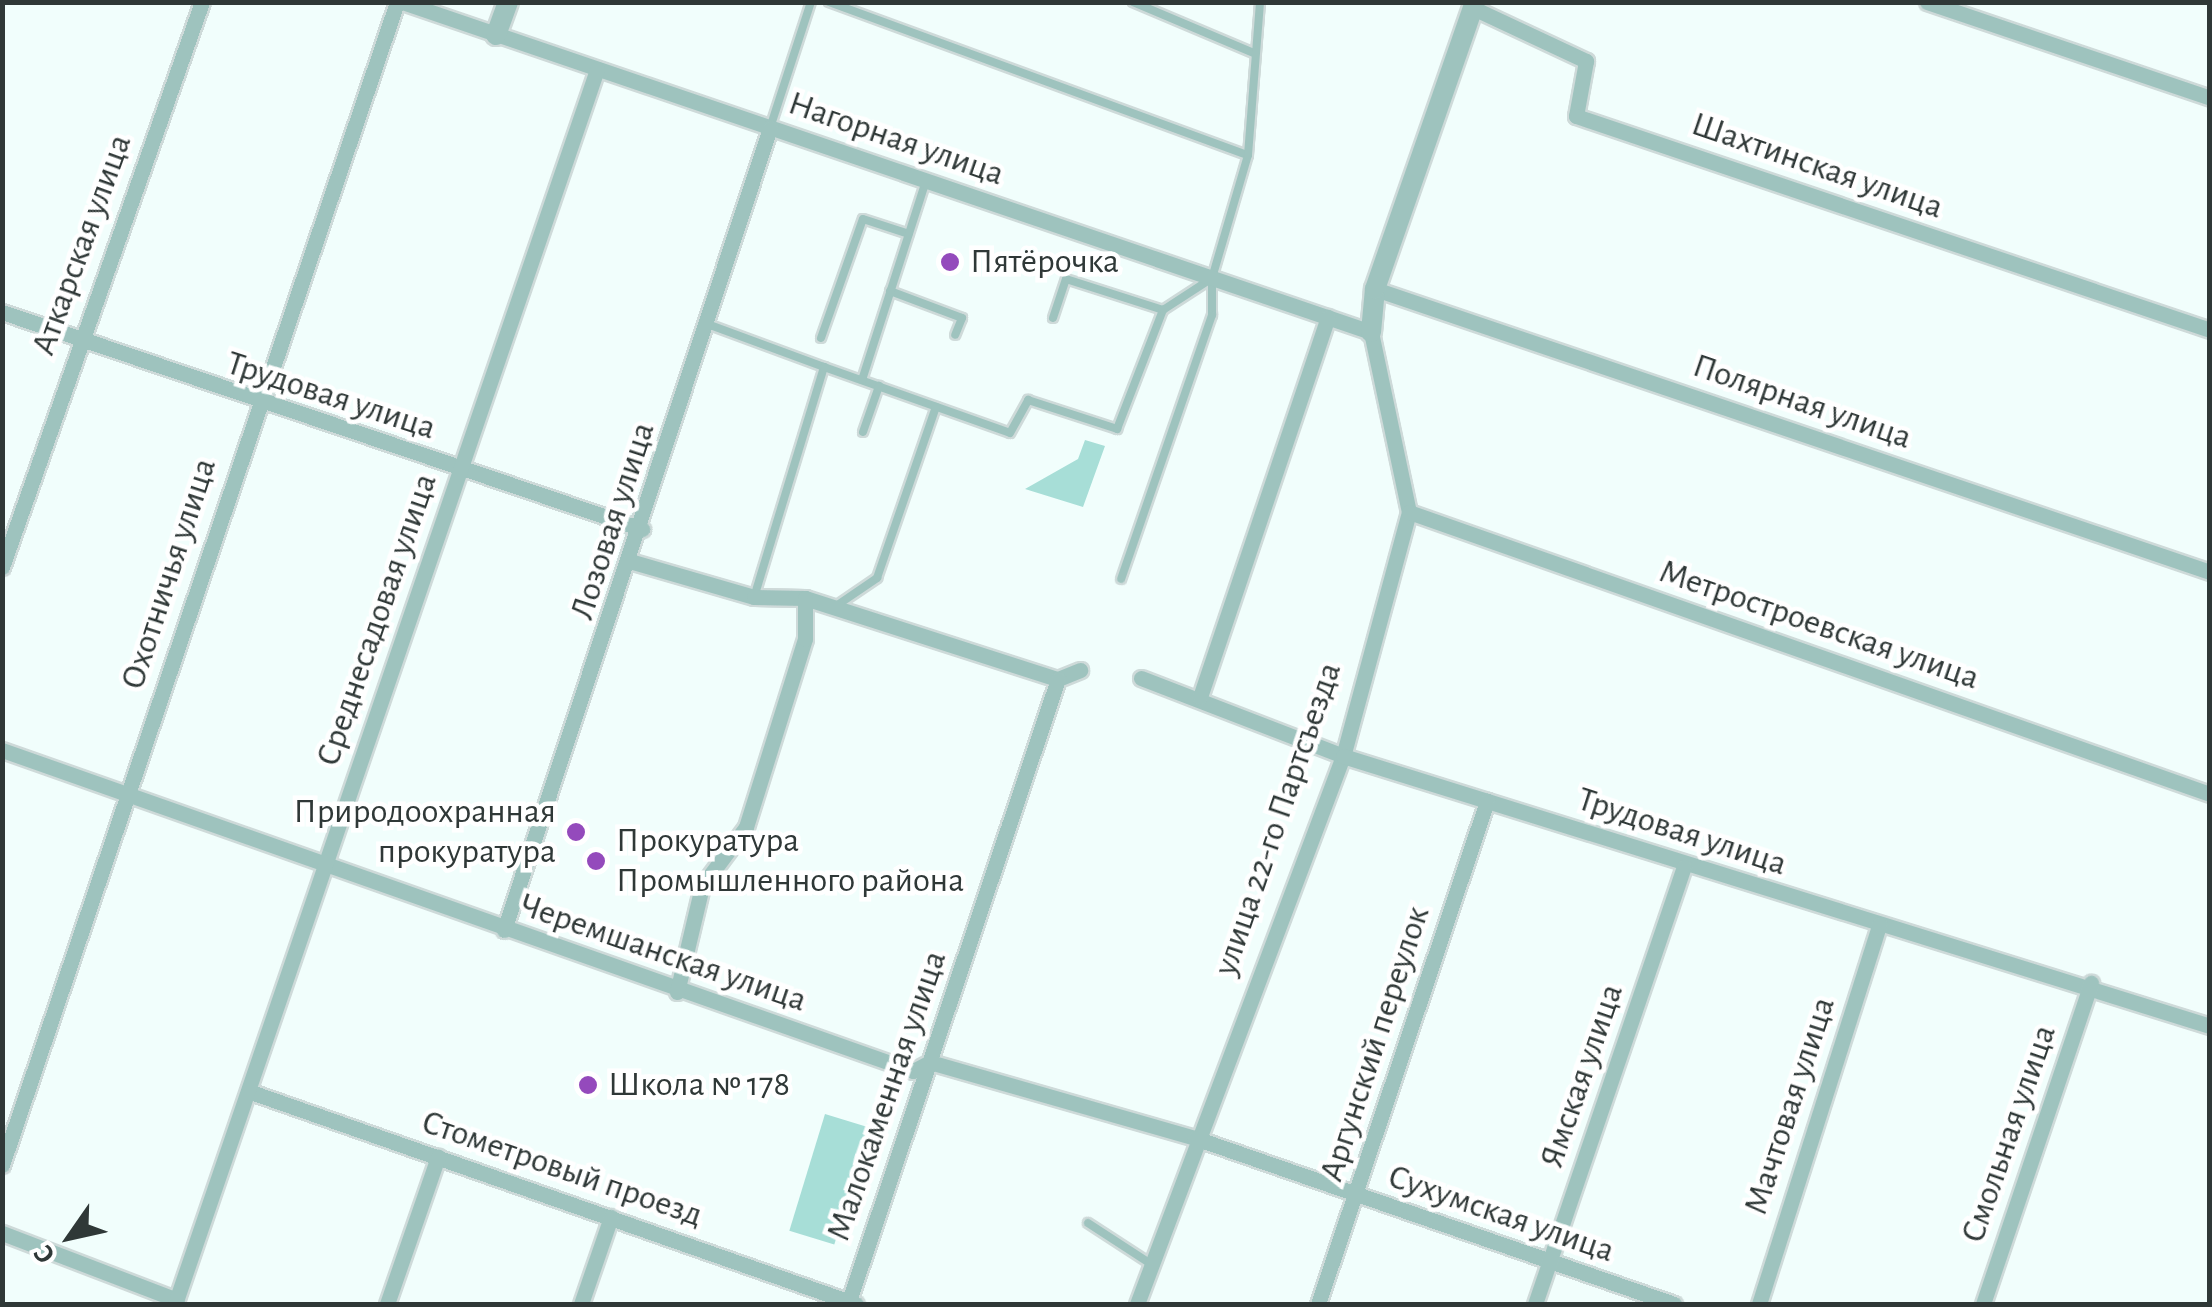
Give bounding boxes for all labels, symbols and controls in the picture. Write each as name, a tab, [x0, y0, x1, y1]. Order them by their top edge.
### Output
street label: Нагорная улица	[783, 82, 1009, 196]
street label: Шахтинская улица	[1686, 103, 1948, 229]
street label: Аткарская улица	[23, 129, 141, 361]
place label: Пятёрочка	[970, 241, 1119, 283]
marker: Пятёрочка	[939, 251, 961, 273]
street label: Трудовая улица	[221, 342, 441, 450]
street label: Полярная улица	[1687, 345, 1917, 459]
street label: Лозовая улица	[561, 417, 665, 625]
street label: Охотничья улица	[112, 453, 226, 695]
street label: Среднесадовая улица	[307, 468, 447, 772]
street label: Метростроевская улица	[1654, 551, 1984, 699]
street label: улица 22-го Партсъезда	[1205, 657, 1351, 981]
street label: Трудовая улица	[1572, 778, 1792, 886]
place label: Природоохранная прокуратура	[294, 791, 556, 873]
place label: Прокуратура Промышленного района	[616, 820, 964, 902]
marker: Природоохранная прокуратура	[565, 821, 587, 843]
marker: Прокуратура Промышленного района	[585, 850, 607, 872]
street label: Черемшанская улица	[514, 884, 812, 1022]
street label: Аргунский переулок	[1311, 901, 1439, 1187]
street label: Малокаменная улица	[818, 945, 956, 1247]
street label: Ямская улица	[1531, 979, 1633, 1173]
street label: Мачтовая улица	[1735, 992, 1845, 1220]
street label: Смольная улица	[1952, 1020, 2066, 1248]
place label: Школа № 178	[608, 1064, 790, 1106]
marker: Школа № 178	[577, 1074, 599, 1096]
street label: Стометровый проезд	[416, 1101, 708, 1237]
street label: Сухумская улица	[1382, 1156, 1620, 1272]
north arrow	[20, 1187, 120, 1287]
text: С	[29, 1240, 61, 1268]

